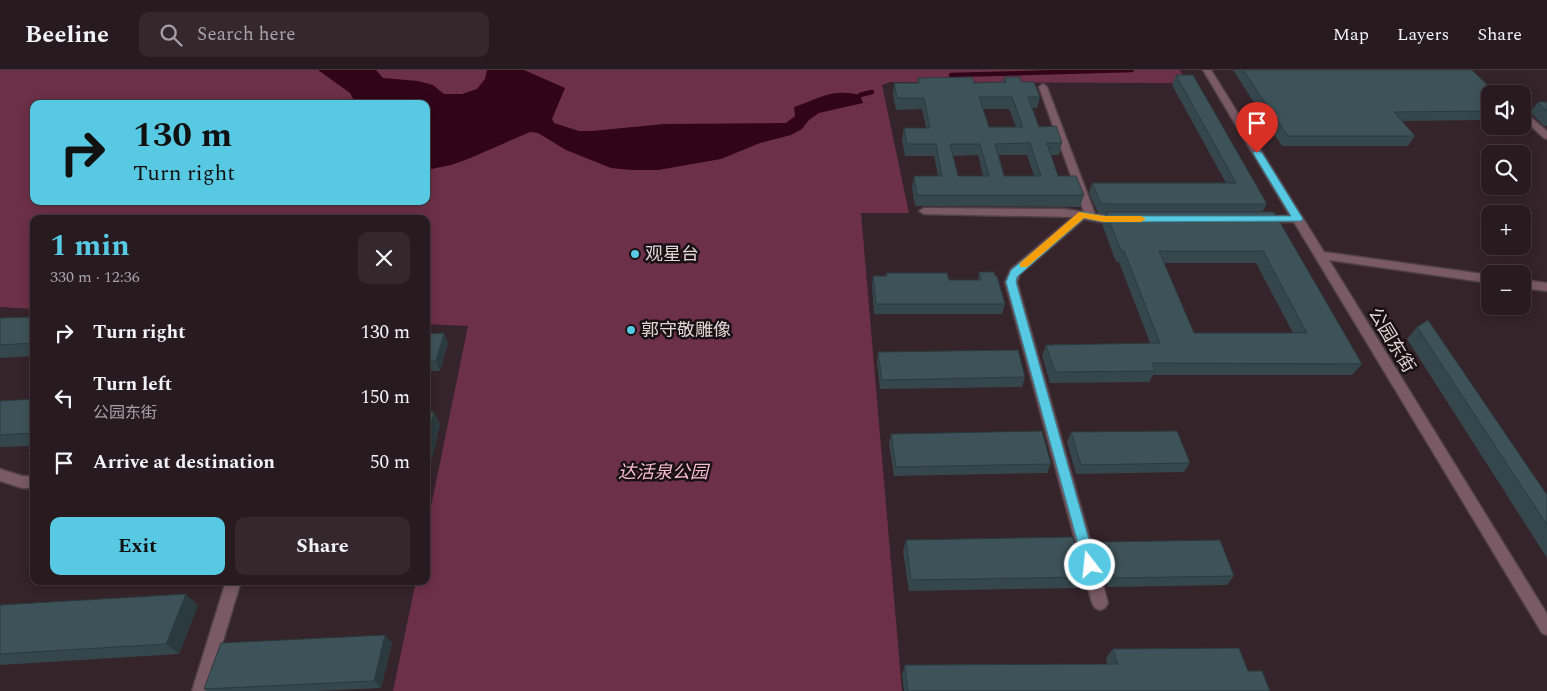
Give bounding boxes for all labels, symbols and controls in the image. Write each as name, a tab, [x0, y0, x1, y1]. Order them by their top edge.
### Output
search box	[139, 12, 489, 57]
text: Beeline	[25, 17, 109, 53]
text: Search here	[197, 20, 295, 49]
icon: search	[157, 21, 185, 49]
text: Map	[1333, 21, 1369, 48]
text: Layers	[1397, 21, 1449, 48]
text: Share	[1477, 21, 1522, 48]
map controls	[1481, 85, 1531, 315]
button: sound	[1481, 85, 1531, 135]
pin	[1236, 102, 1278, 153]
text: 130 m	[133, 109, 232, 162]
icon: arrive	[1243, 109, 1271, 137]
icon: right	[50, 120, 115, 185]
button: search	[1481, 145, 1531, 195]
text: Turn right	[133, 157, 235, 190]
button: +	[1481, 205, 1531, 255]
text: 1 min	[50, 223, 130, 269]
button: close	[358, 232, 410, 284]
place label: 观星台	[645, 241, 699, 268]
marker: 观星台	[629, 248, 641, 260]
text: 330 m · 12:36	[50, 265, 140, 289]
button: −	[1481, 265, 1531, 315]
street label: 公园东街	[1361, 302, 1422, 378]
place label: 郭守敬雕像	[641, 317, 731, 344]
text: Turn right	[93, 318, 186, 347]
text: 130 m	[360, 318, 410, 347]
icon: right	[50, 319, 78, 347]
marker: 郭守敬雕像	[625, 324, 637, 336]
text: Turn left	[93, 370, 172, 399]
text: 150 m	[360, 383, 410, 412]
icon: left	[50, 384, 78, 412]
text: 公园东街	[93, 401, 157, 425]
text: Arrive at destination	[93, 448, 275, 477]
text: 50 m	[370, 448, 410, 477]
icon: arrive	[50, 449, 78, 477]
park label: 达活泉公园	[618, 459, 711, 486]
button: Exit	[50, 517, 225, 575]
button: Share	[235, 517, 410, 575]
position arrow	[1063, 538, 1115, 590]

